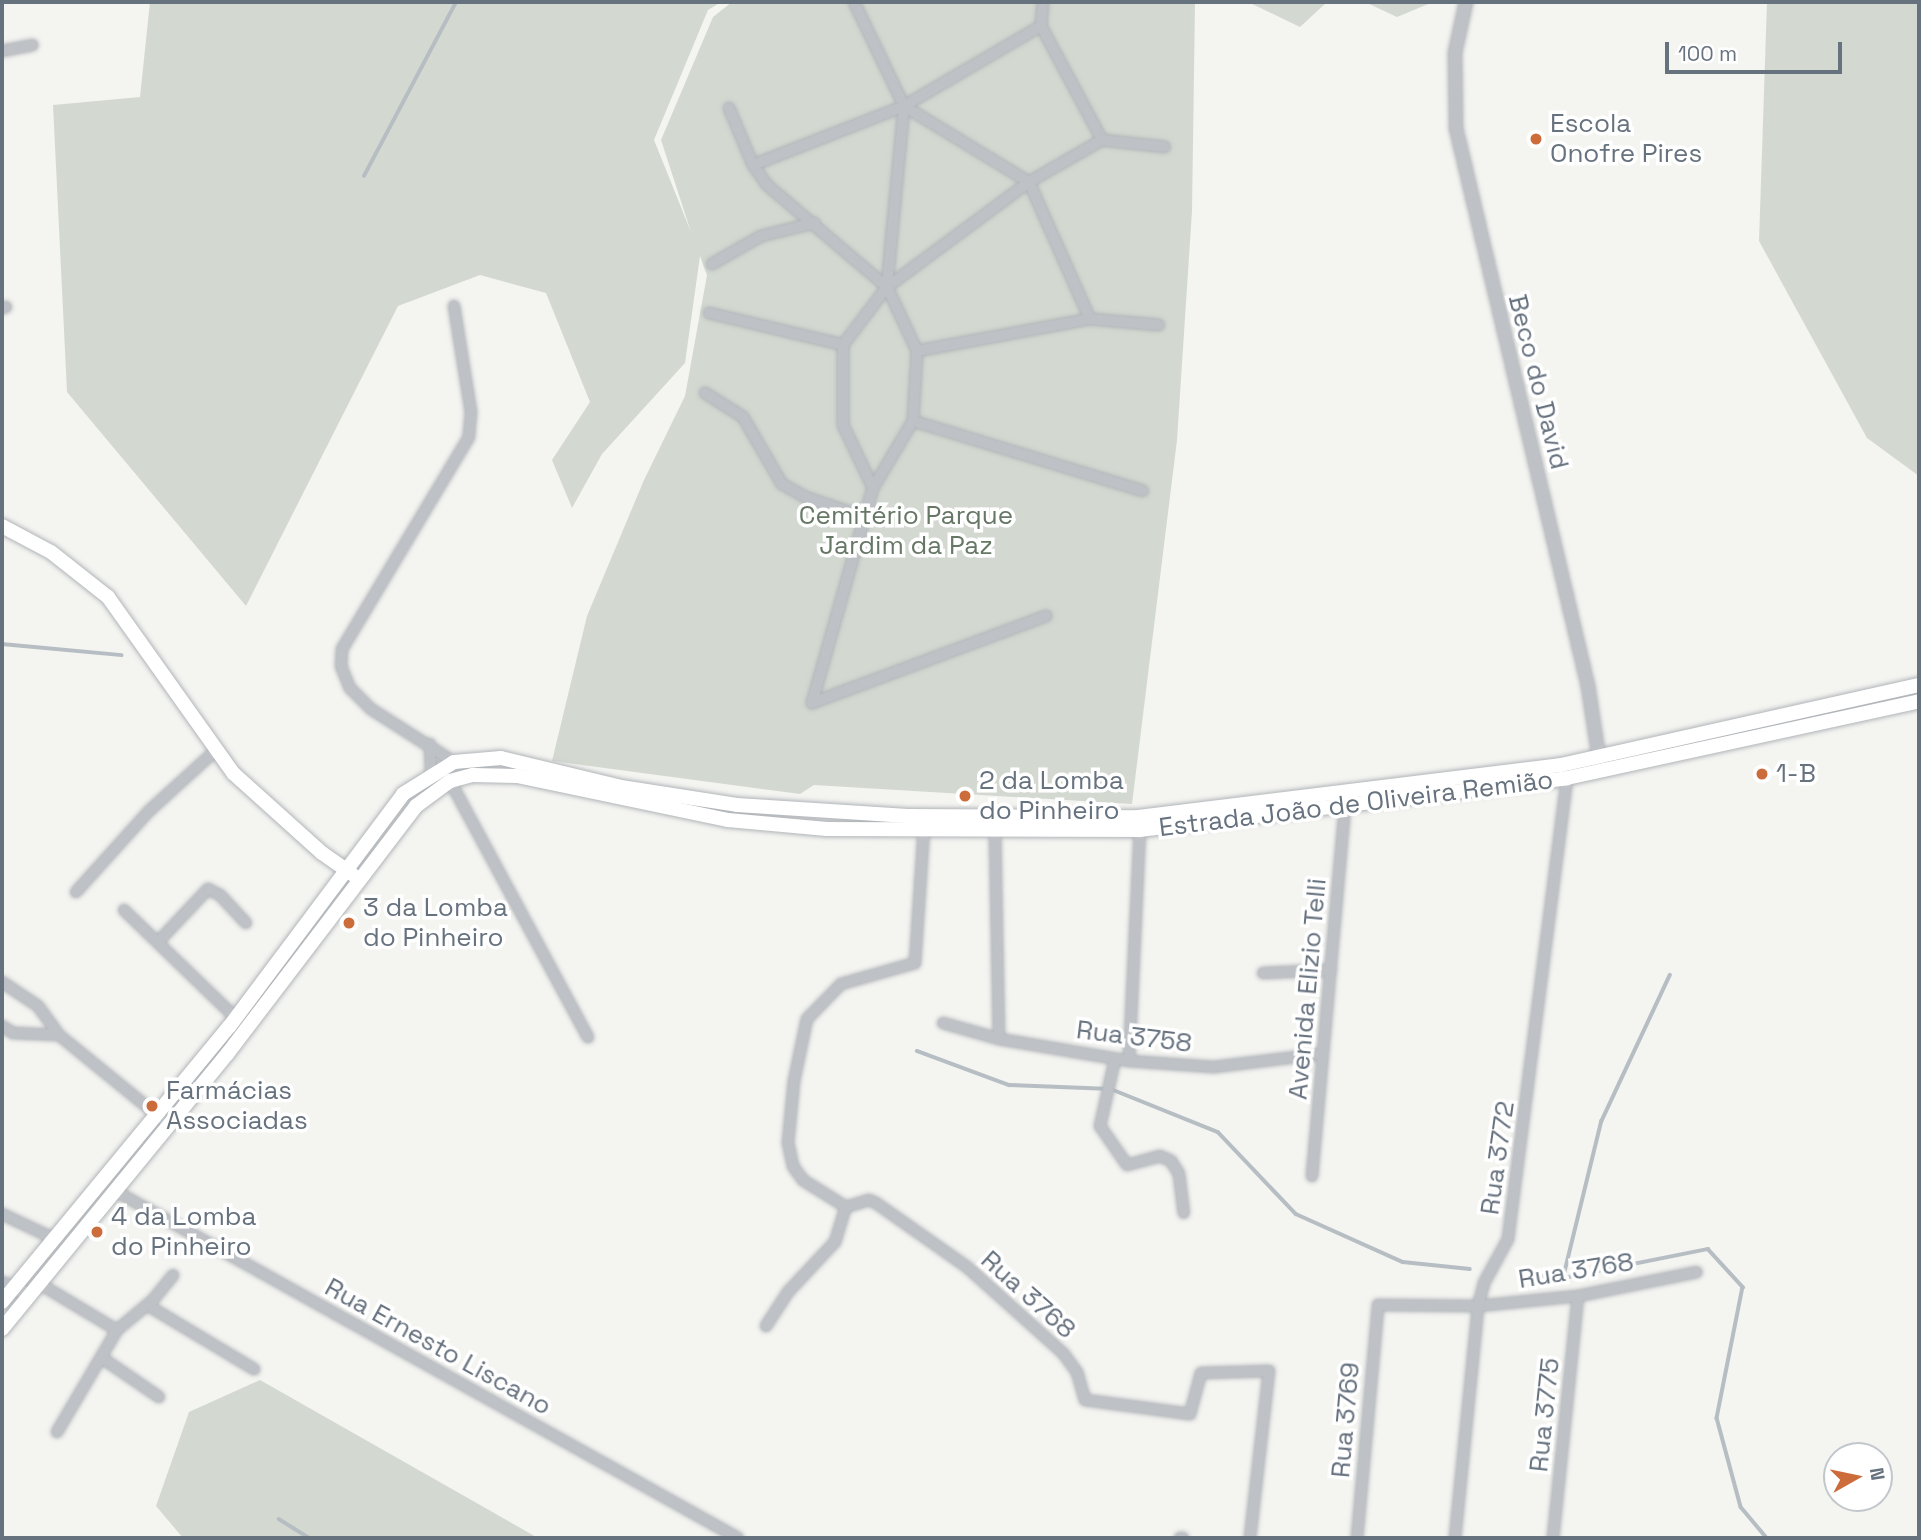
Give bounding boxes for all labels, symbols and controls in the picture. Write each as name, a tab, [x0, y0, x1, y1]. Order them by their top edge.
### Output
scale bar	[1669, 28, 1846, 72]
text: 100 m	[1678, 40, 1737, 67]
place label: Escola Onofre Pires	[1550, 108, 1702, 170]
marker: Escola Onofre Pires	[1528, 131, 1544, 147]
street label: Beco do David	[1501, 291, 1575, 473]
park label: Cemitério Parque Jardim da Paz	[799, 500, 1013, 562]
place label: 1-B	[1776, 758, 1816, 790]
street label: Estrada João de Oliveira Remião	[1157, 764, 1555, 844]
place label: 2 da Lomba do Pinheiro	[979, 765, 1124, 826]
marker: 1-B	[1754, 766, 1770, 782]
marker: 2 da Lomba do Pinheiro	[957, 788, 973, 804]
street label: Avenida Elizio Telli	[1283, 877, 1333, 1101]
place label: 3 da Lomba do Pinheiro	[363, 892, 508, 954]
marker: 3 da Lomba do Pinheiro	[341, 915, 357, 931]
street label: Rua 3758	[1074, 1014, 1194, 1060]
place label: Farmácias Associadas	[166, 1075, 308, 1136]
marker: Farmácias Associadas	[144, 1098, 160, 1114]
street label: Rua 3772	[1475, 1099, 1521, 1217]
place label: 4 da Lomba do Pinheiro	[111, 1201, 257, 1262]
marker: 4 da Lomba do Pinheiro	[89, 1224, 105, 1240]
street label: Rua 3768	[974, 1245, 1082, 1345]
street label: Rua 3768	[1516, 1247, 1636, 1295]
street label: Rua Ernesto Liscano	[319, 1272, 557, 1422]
street label: Rua 3775	[1523, 1356, 1567, 1474]
street label: Rua 3769	[1325, 1361, 1367, 1479]
north arrow	[1823, 1442, 1893, 1512]
text: N	[1864, 1466, 1891, 1482]

